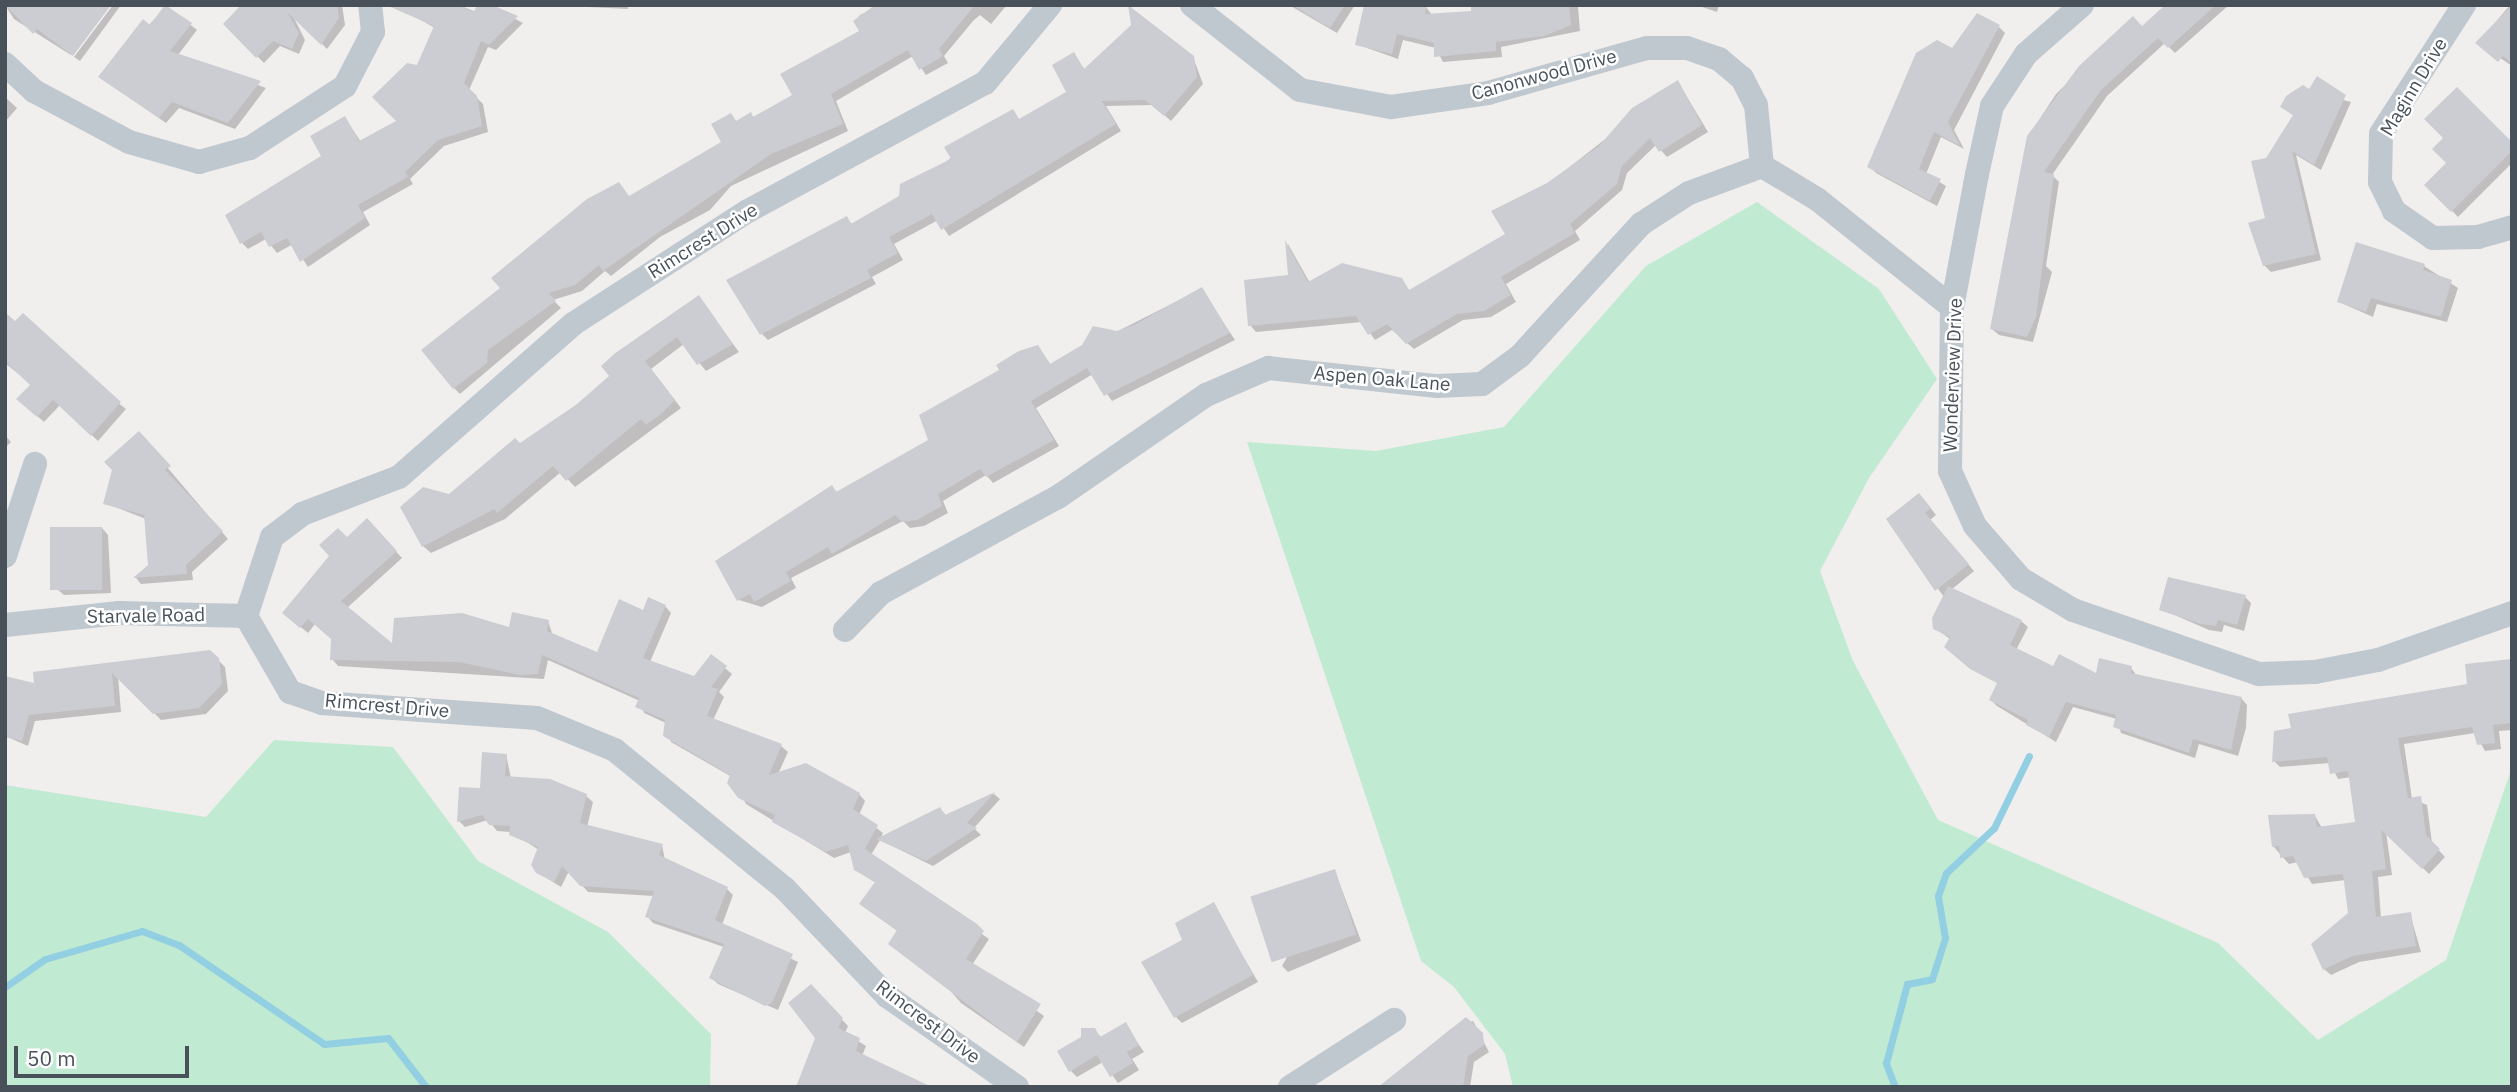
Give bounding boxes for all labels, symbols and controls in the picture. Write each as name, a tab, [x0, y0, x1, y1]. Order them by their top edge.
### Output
street label: Maginn Drive	[2376, 34, 2452, 140]
street label: Canonwood Drive	[1469, 45, 1619, 105]
street label: Rimcrest Drive	[644, 198, 762, 284]
street label: Wonderview Drive	[1939, 297, 1967, 453]
street label: Aspen Oak Lane	[1313, 362, 1451, 396]
street label: Starvale Road	[87, 604, 205, 628]
street label: Rimcrest Drive	[324, 689, 450, 723]
street label: Rimcrest Drive	[871, 975, 985, 1069]
scale bar	[18, 1032, 192, 1076]
text: 50 m	[27, 1044, 76, 1072]

